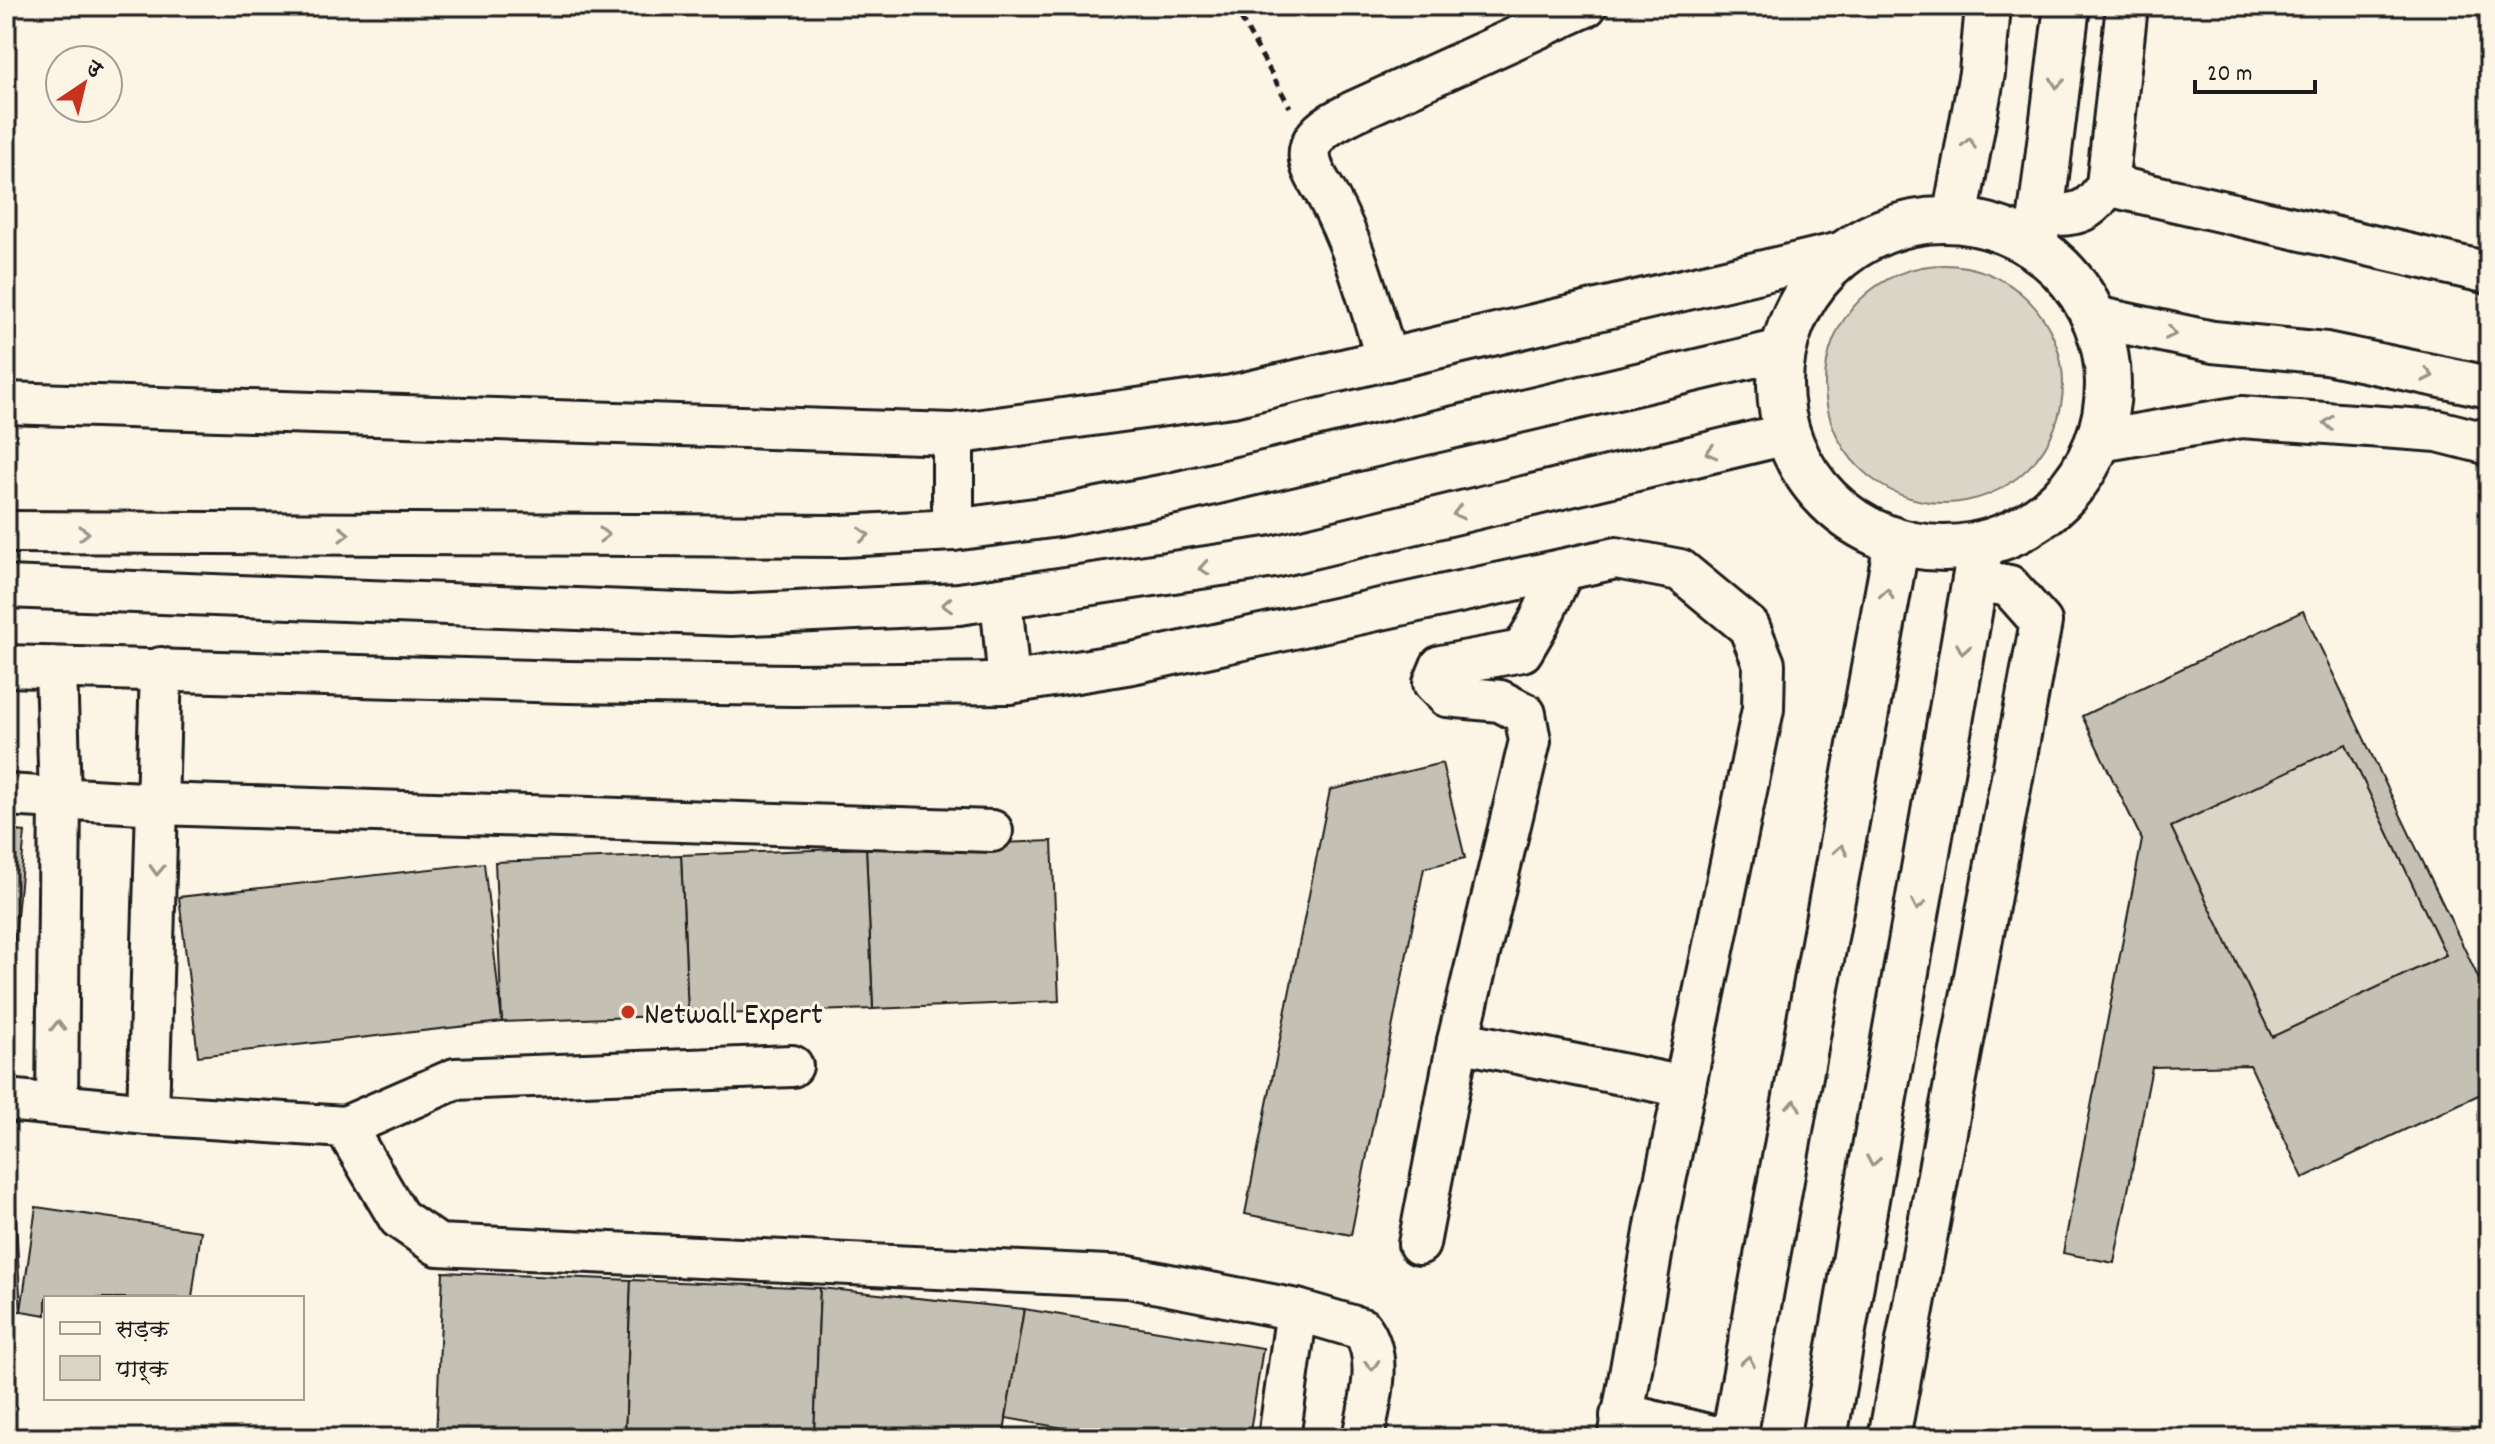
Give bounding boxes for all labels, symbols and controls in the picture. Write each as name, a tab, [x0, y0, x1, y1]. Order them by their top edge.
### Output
north arrow	[44, 44, 124, 124]
scale bar	[2195, 44, 2315, 94]
text: उ	[79, 54, 109, 88]
text: 20 m	[2207, 58, 2253, 92]
one-way arrow	[2049, 76, 2066, 90]
one-way arrow	[1960, 136, 1977, 149]
one-way arrow	[2164, 324, 2178, 341]
one-way arrow	[2421, 366, 2434, 383]
one-way arrow	[2322, 415, 2335, 432]
one-way arrow	[1704, 442, 1718, 459]
one-way arrow	[1452, 503, 1465, 520]
one-way arrow	[78, 524, 91, 542]
one-way arrow	[338, 525, 351, 543]
one-way arrow	[598, 526, 611, 544]
one-way arrow	[858, 527, 871, 544]
one-way arrow	[1197, 559, 1211, 576]
one-way arrow	[1878, 587, 1895, 601]
one-way arrow	[940, 596, 953, 613]
one-way arrow	[1956, 643, 1973, 656]
one-way arrow	[1831, 843, 1848, 856]
one-way arrow	[148, 864, 165, 877]
one-way arrow	[1910, 899, 1927, 912]
place label: Netwall Expert	[644, 994, 823, 1040]
marker: Netwall Expert	[619, 1003, 637, 1021]
one-way arrow	[49, 1019, 67, 1032]
one-way arrow	[1785, 1099, 1802, 1112]
one-way arrow	[1865, 1155, 1882, 1168]
legend	[44, 1296, 304, 1400]
text: सड़क	[115, 1314, 170, 1348]
text: पार्क	[115, 1354, 169, 1388]
one-way arrow	[1739, 1354, 1756, 1368]
one-way arrow	[1363, 1359, 1380, 1372]

